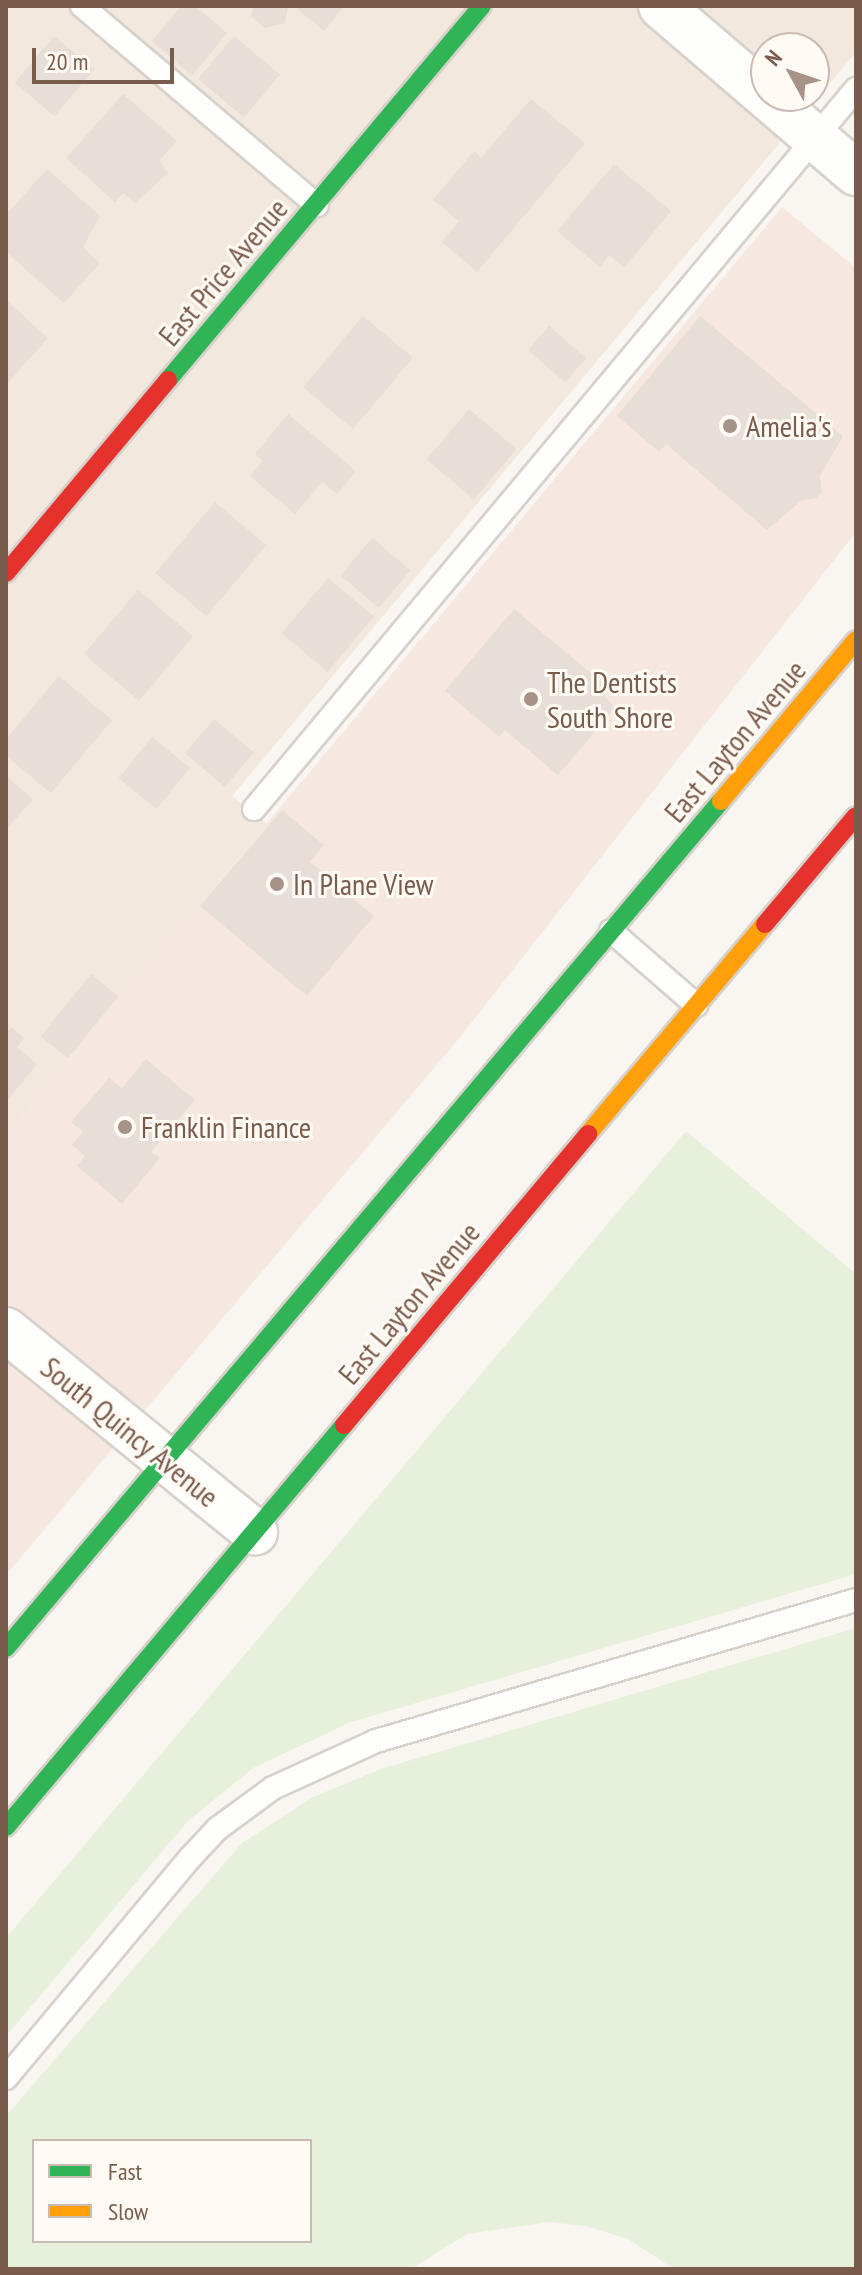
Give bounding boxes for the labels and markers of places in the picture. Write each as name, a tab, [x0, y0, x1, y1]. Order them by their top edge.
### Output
place label: Amelia's	[746, 408, 831, 444]
marker: Amelia's	[721, 417, 739, 435]
place label: The Dentists South Shore	[547, 664, 677, 734]
marker: The Dentists South Shore	[522, 690, 540, 708]
place label: In Plane View	[293, 866, 434, 902]
marker: In Plane View	[268, 875, 286, 893]
place label: Franklin Finance	[141, 1109, 311, 1145]
marker: Franklin Finance	[116, 1118, 134, 1136]

